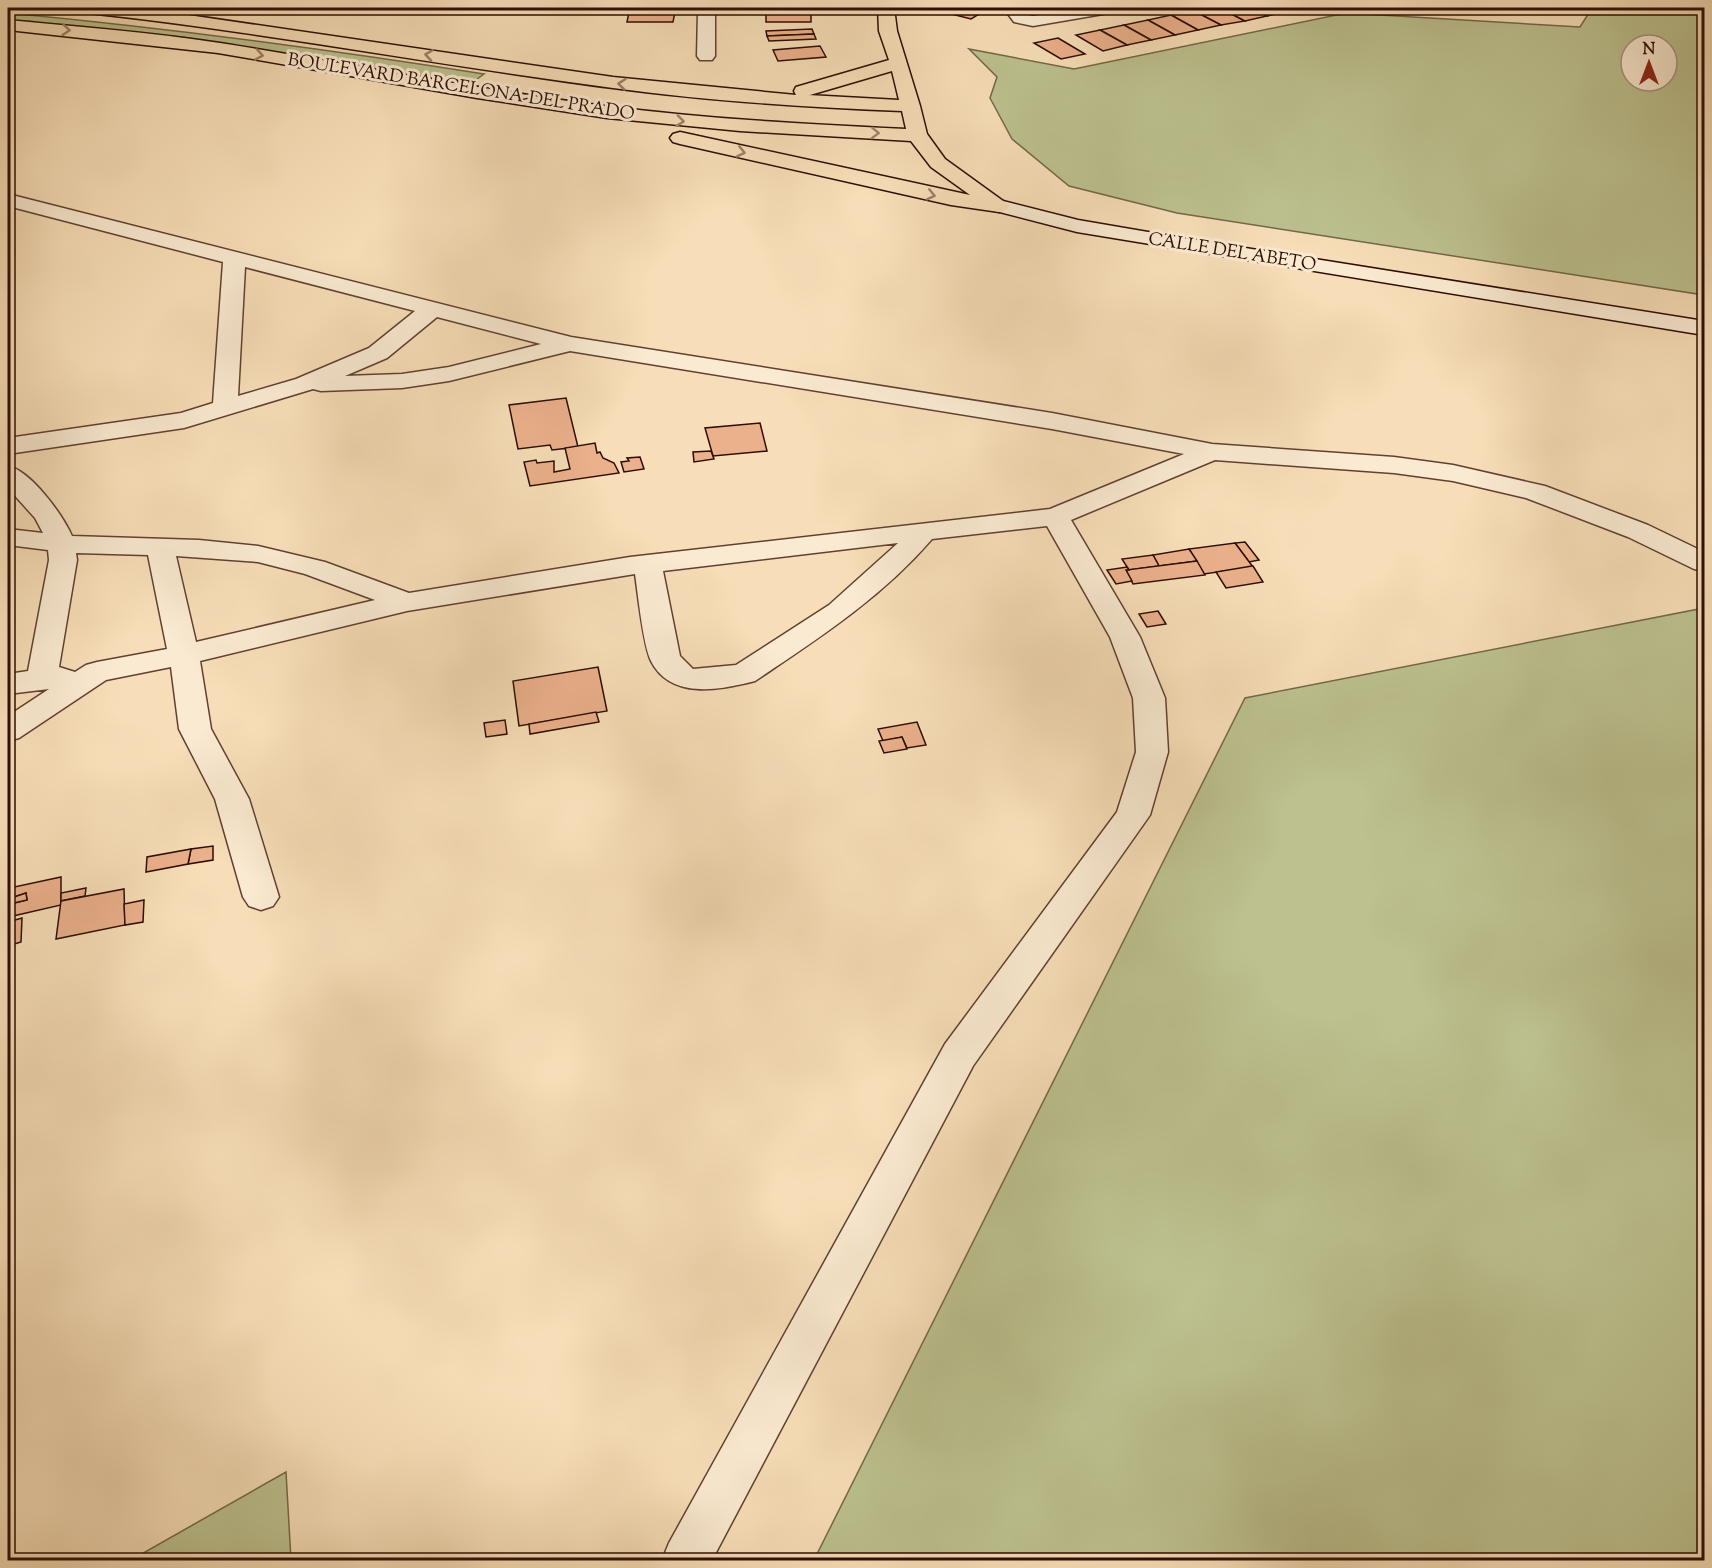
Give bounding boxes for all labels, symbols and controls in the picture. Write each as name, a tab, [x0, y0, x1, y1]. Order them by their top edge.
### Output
one-way arrow	[61, 24, 70, 37]
north arrow	[1619, 33, 1679, 93]
text: N	[1643, 39, 1656, 62]
street label: BOULEVARD BARCELONA-DEL PRADO	[286, 48, 636, 128]
one-way arrow	[254, 49, 264, 61]
one-way arrow	[425, 50, 434, 62]
one-way arrow	[618, 78, 627, 91]
one-way arrow	[675, 114, 685, 127]
one-way arrow	[870, 127, 879, 140]
one-way arrow	[735, 145, 745, 158]
one-way arrow	[926, 187, 936, 200]
street label: CALLE DEL ABETO	[1146, 227, 1318, 279]

